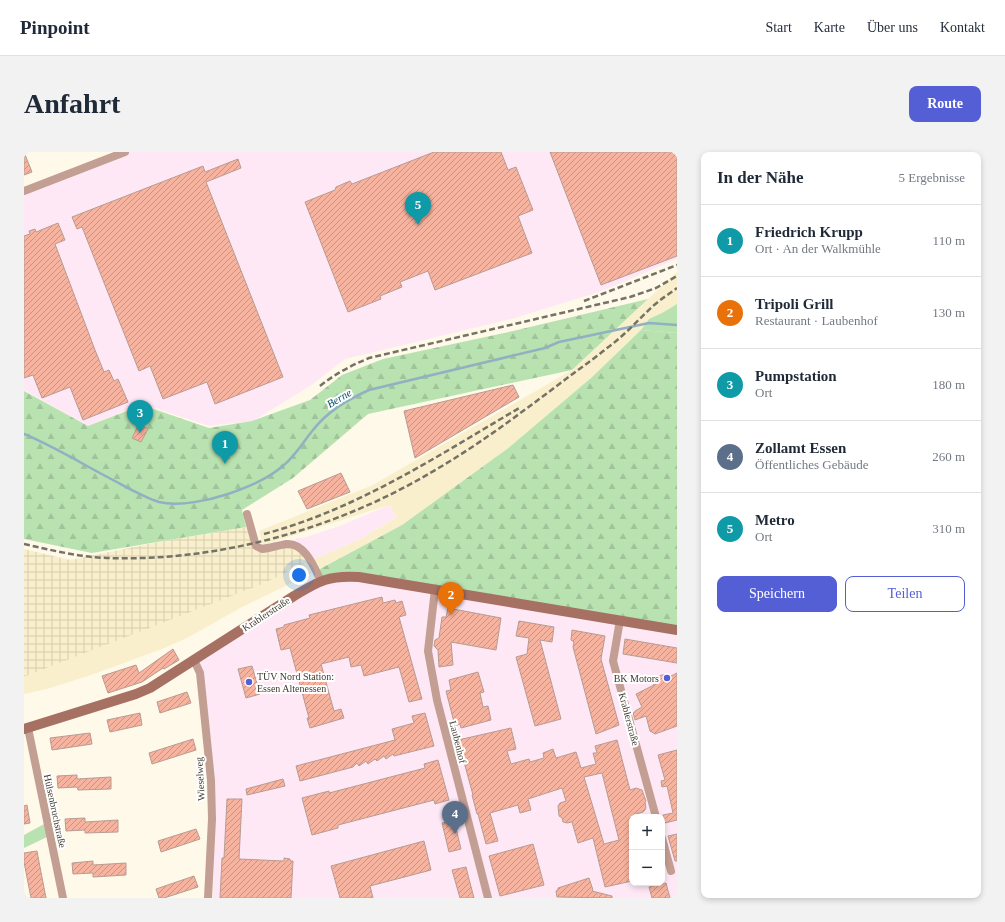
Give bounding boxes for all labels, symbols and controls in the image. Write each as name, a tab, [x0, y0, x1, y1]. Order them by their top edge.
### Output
text: Pinpoint	[20, 17, 90, 38]
text: Start	[765, 20, 792, 35]
text: Karte	[814, 20, 845, 35]
text: Über uns	[867, 20, 918, 35]
text: Kontakt	[940, 20, 985, 35]
button: Route	[909, 86, 981, 122]
text: Anfahrt	[24, 88, 120, 119]
text: In der Nähe	[717, 168, 804, 187]
text: 5 Ergebnisse	[898, 170, 965, 185]
pin: 5	[405, 192, 431, 225]
text: Friedrich Krupp	[755, 224, 863, 240]
text: 1	[727, 233, 733, 248]
text: 110 m	[933, 233, 965, 248]
text: Ort · An der Walkmühle	[755, 241, 881, 256]
text: Tripoli Grill	[755, 296, 833, 312]
text: 2	[727, 305, 733, 320]
text: 130 m	[932, 305, 965, 320]
text: Restaurant · Laubenhof	[755, 313, 878, 328]
text: Pumpstation	[755, 368, 837, 384]
text: 3	[727, 377, 733, 392]
text: 180 m	[932, 377, 965, 392]
text: Ort	[755, 385, 772, 400]
water label: Berne	[325, 386, 353, 410]
pin: 3	[127, 400, 153, 433]
pin: 1	[212, 431, 238, 464]
text: Zollamt Essen	[755, 440, 846, 456]
text: 4	[727, 449, 733, 464]
text: 260 m	[932, 449, 965, 464]
text: Öffentliches Gebäude	[755, 457, 868, 472]
text: Metro	[755, 512, 795, 528]
text: 5	[727, 521, 733, 536]
text: 310 m	[932, 521, 965, 536]
text: Ort	[755, 529, 772, 544]
your location	[289, 565, 309, 585]
button: Speichern	[717, 576, 837, 612]
button: Teilen	[845, 576, 965, 612]
pin: 2	[438, 582, 464, 615]
street label: Krablerstraße	[240, 594, 292, 633]
place label: TÜV Nord Station: Essen Altenessen	[257, 671, 334, 694]
place label: BK Motors	[614, 673, 659, 684]
marker: BK Motors	[662, 673, 672, 683]
marker: TÜV Nord Station: Essen Altenessen	[244, 677, 254, 687]
street label: Krablerstraße	[617, 691, 641, 747]
street label: Laubenhof	[447, 720, 469, 765]
street label: Wieselweg	[193, 757, 207, 801]
street label: Hülsenbruchstraße	[42, 773, 68, 849]
pin: 4	[442, 801, 468, 834]
map controls	[629, 814, 665, 886]
button: +	[629, 814, 665, 850]
button: −	[629, 850, 665, 886]

